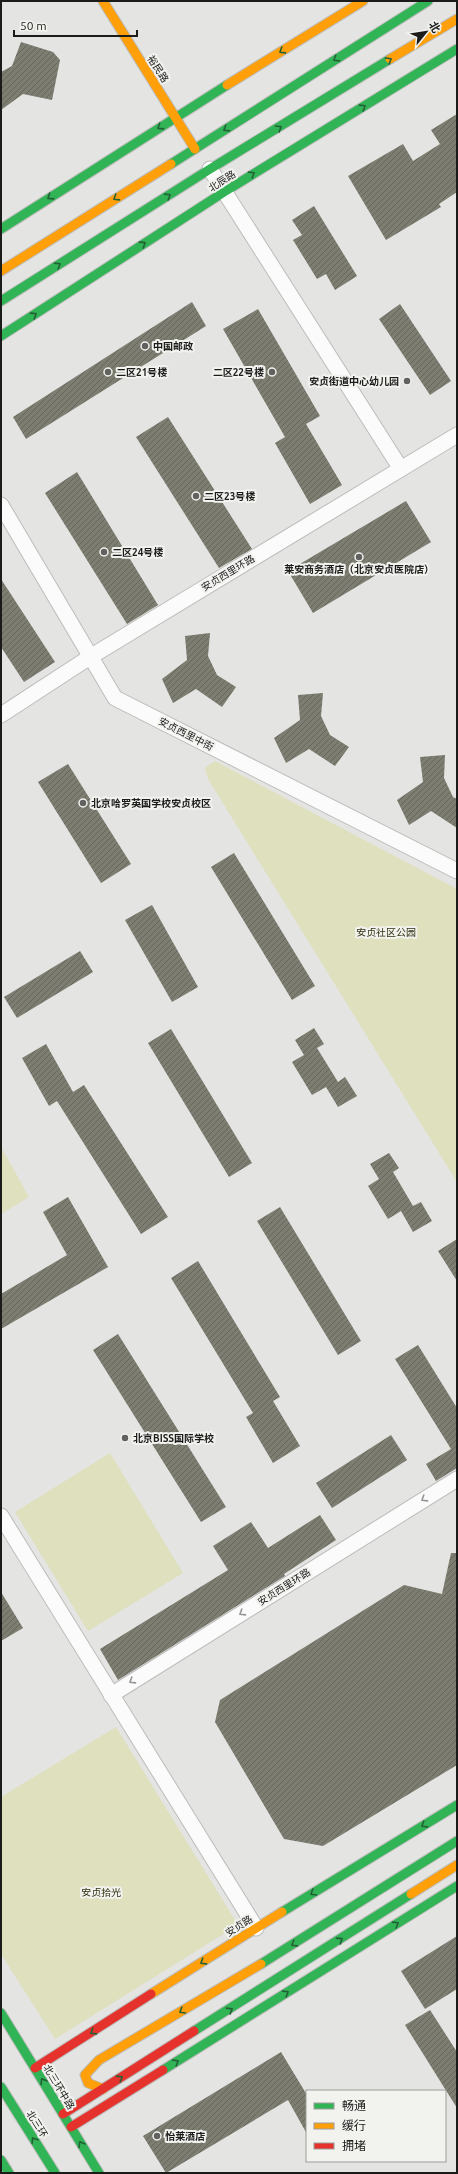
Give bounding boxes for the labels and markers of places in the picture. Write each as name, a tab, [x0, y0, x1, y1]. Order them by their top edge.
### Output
marker: 中国邮政	[140, 341, 150, 351]
place label: 中国邮政	[153, 341, 193, 352]
marker: 二区21号楼	[103, 367, 113, 377]
place label: 二区21号楼	[116, 367, 167, 378]
place label: 二区22号楼	[213, 367, 264, 378]
marker: 二区22号楼	[267, 367, 277, 377]
place label: 安贞街道中心幼儿园	[309, 375, 399, 387]
marker: 安贞街道中心幼儿园	[402, 376, 412, 386]
marker: 二区23号楼	[191, 491, 201, 501]
place label: 二区23号楼	[204, 491, 255, 502]
marker: 二区24号楼	[99, 547, 109, 557]
place label: 二区24号楼	[112, 547, 163, 558]
marker: 莱安商务酒店（北京安贞医院店）	[354, 552, 364, 562]
place label: 莱安商务酒店（北京安贞医院店）	[284, 564, 434, 575]
place label: 北京哈罗英国学校安贞校区	[91, 797, 211, 809]
marker: 北京哈罗英国学校安贞校区	[78, 798, 88, 808]
place label: 北京BISS国际学校	[133, 1432, 214, 1444]
marker: 北京BISS国际学校	[120, 1433, 130, 1443]
marker: 怡莱酒店	[152, 2131, 162, 2141]
place label: 怡莱酒店	[165, 2131, 205, 2142]

